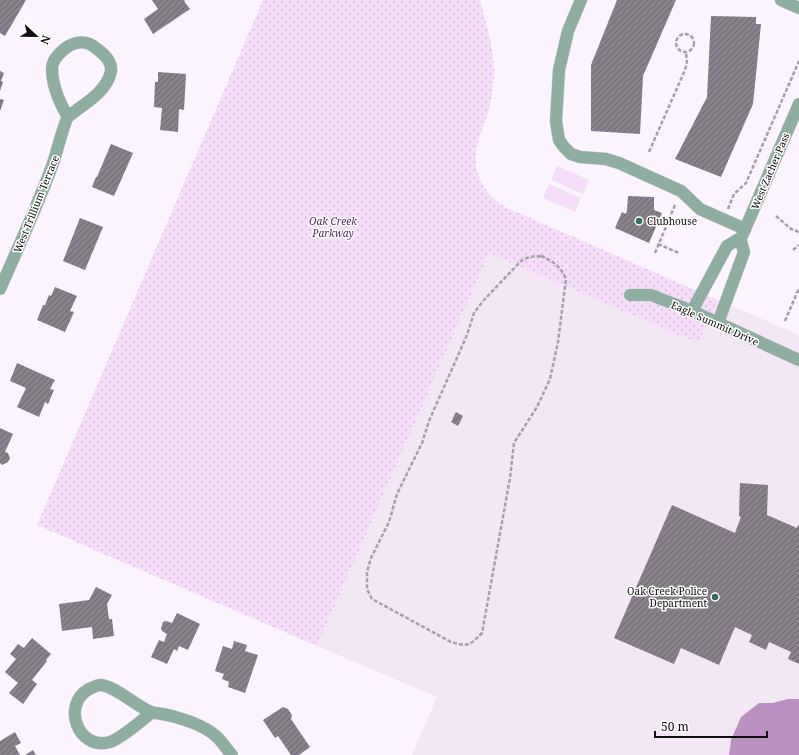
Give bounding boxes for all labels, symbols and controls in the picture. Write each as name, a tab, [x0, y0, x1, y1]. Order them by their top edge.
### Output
north arrow	[16, 16, 56, 56]
text: N	[37, 33, 54, 47]
street label: West Zacher Pass	[748, 130, 793, 211]
street label: West Trillium Terrace	[10, 153, 62, 255]
park label: Oak Creek Parkway	[309, 214, 357, 240]
place label: Clubhouse	[647, 214, 697, 228]
marker: Clubhouse	[634, 216, 644, 226]
street label: Eagle Summit Drive	[669, 297, 761, 349]
place label: Oak Creek Police Department	[627, 584, 707, 610]
marker: Oak Creek Police Department	[710, 592, 720, 602]
scale bar	[655, 713, 767, 739]
text: 50 m	[661, 718, 689, 735]

